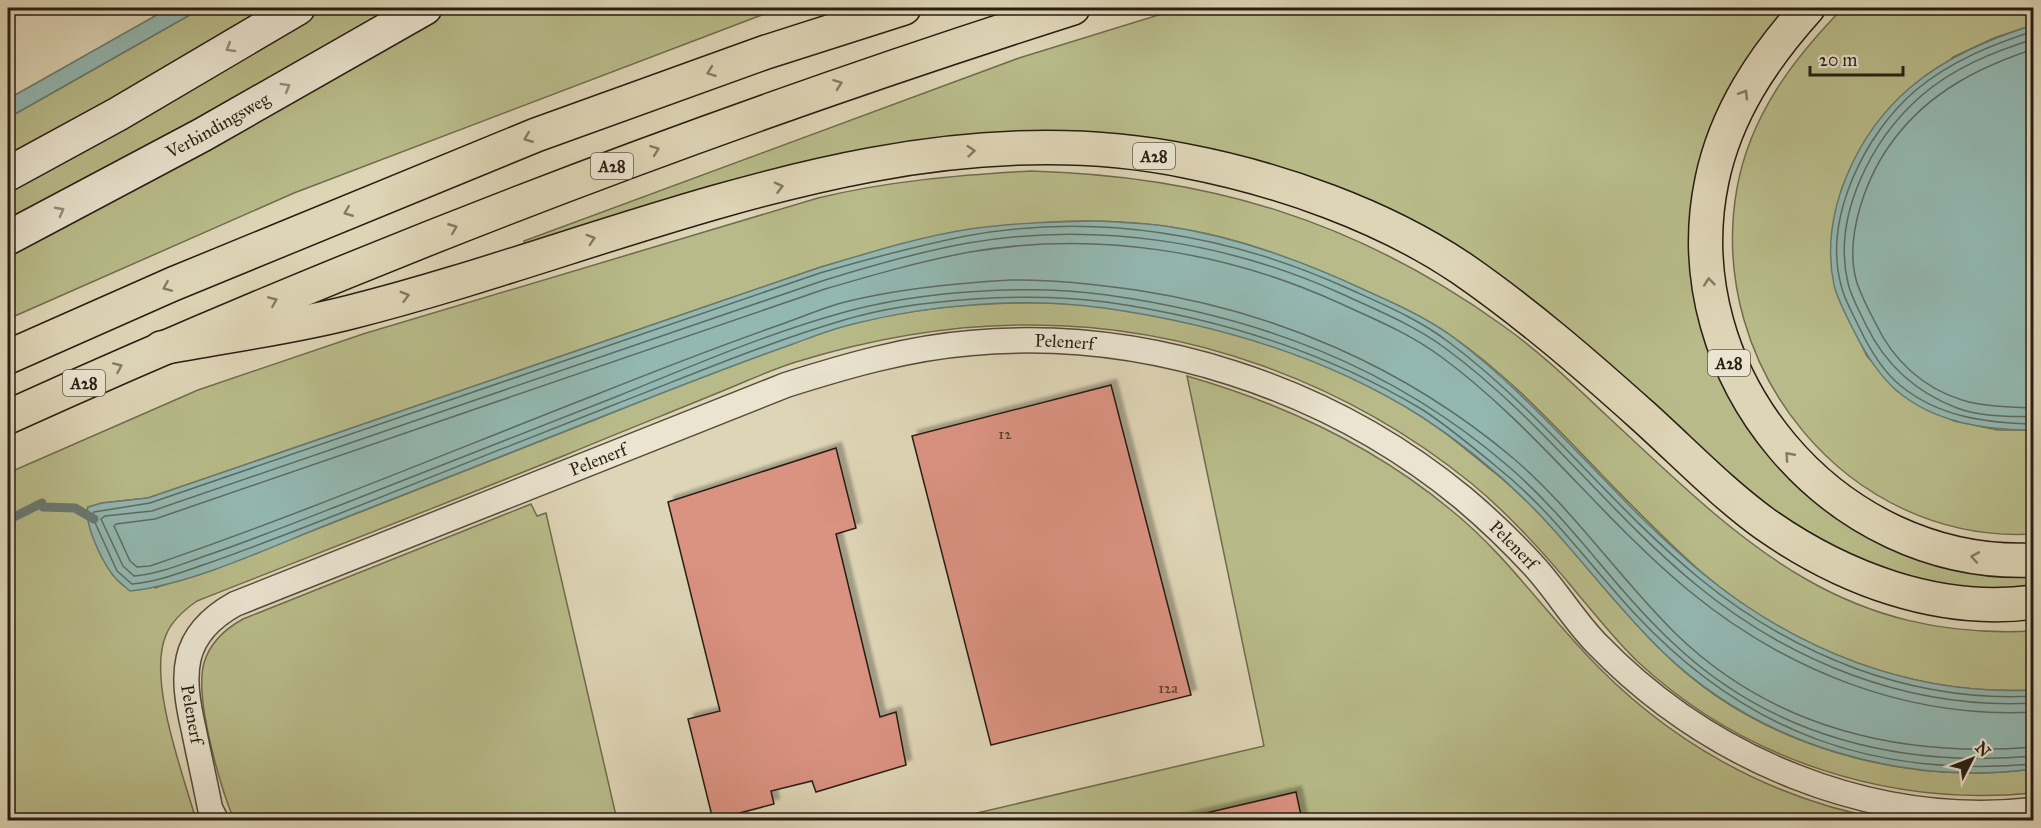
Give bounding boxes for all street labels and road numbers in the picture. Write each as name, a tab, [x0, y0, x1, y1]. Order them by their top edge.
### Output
street label: Verbindingsweg	[161, 88, 274, 164]
road number: A28	[1133, 143, 1175, 169]
road number: A28	[591, 153, 633, 179]
street label: Pelenerf	[1035, 329, 1098, 355]
road number: A28	[1708, 350, 1750, 376]
road number: A28	[63, 370, 105, 396]
street label: Pelenerf	[566, 437, 633, 481]
street label: Pelenerf	[1485, 516, 1544, 576]
street label: Pelenerf	[176, 683, 209, 748]

